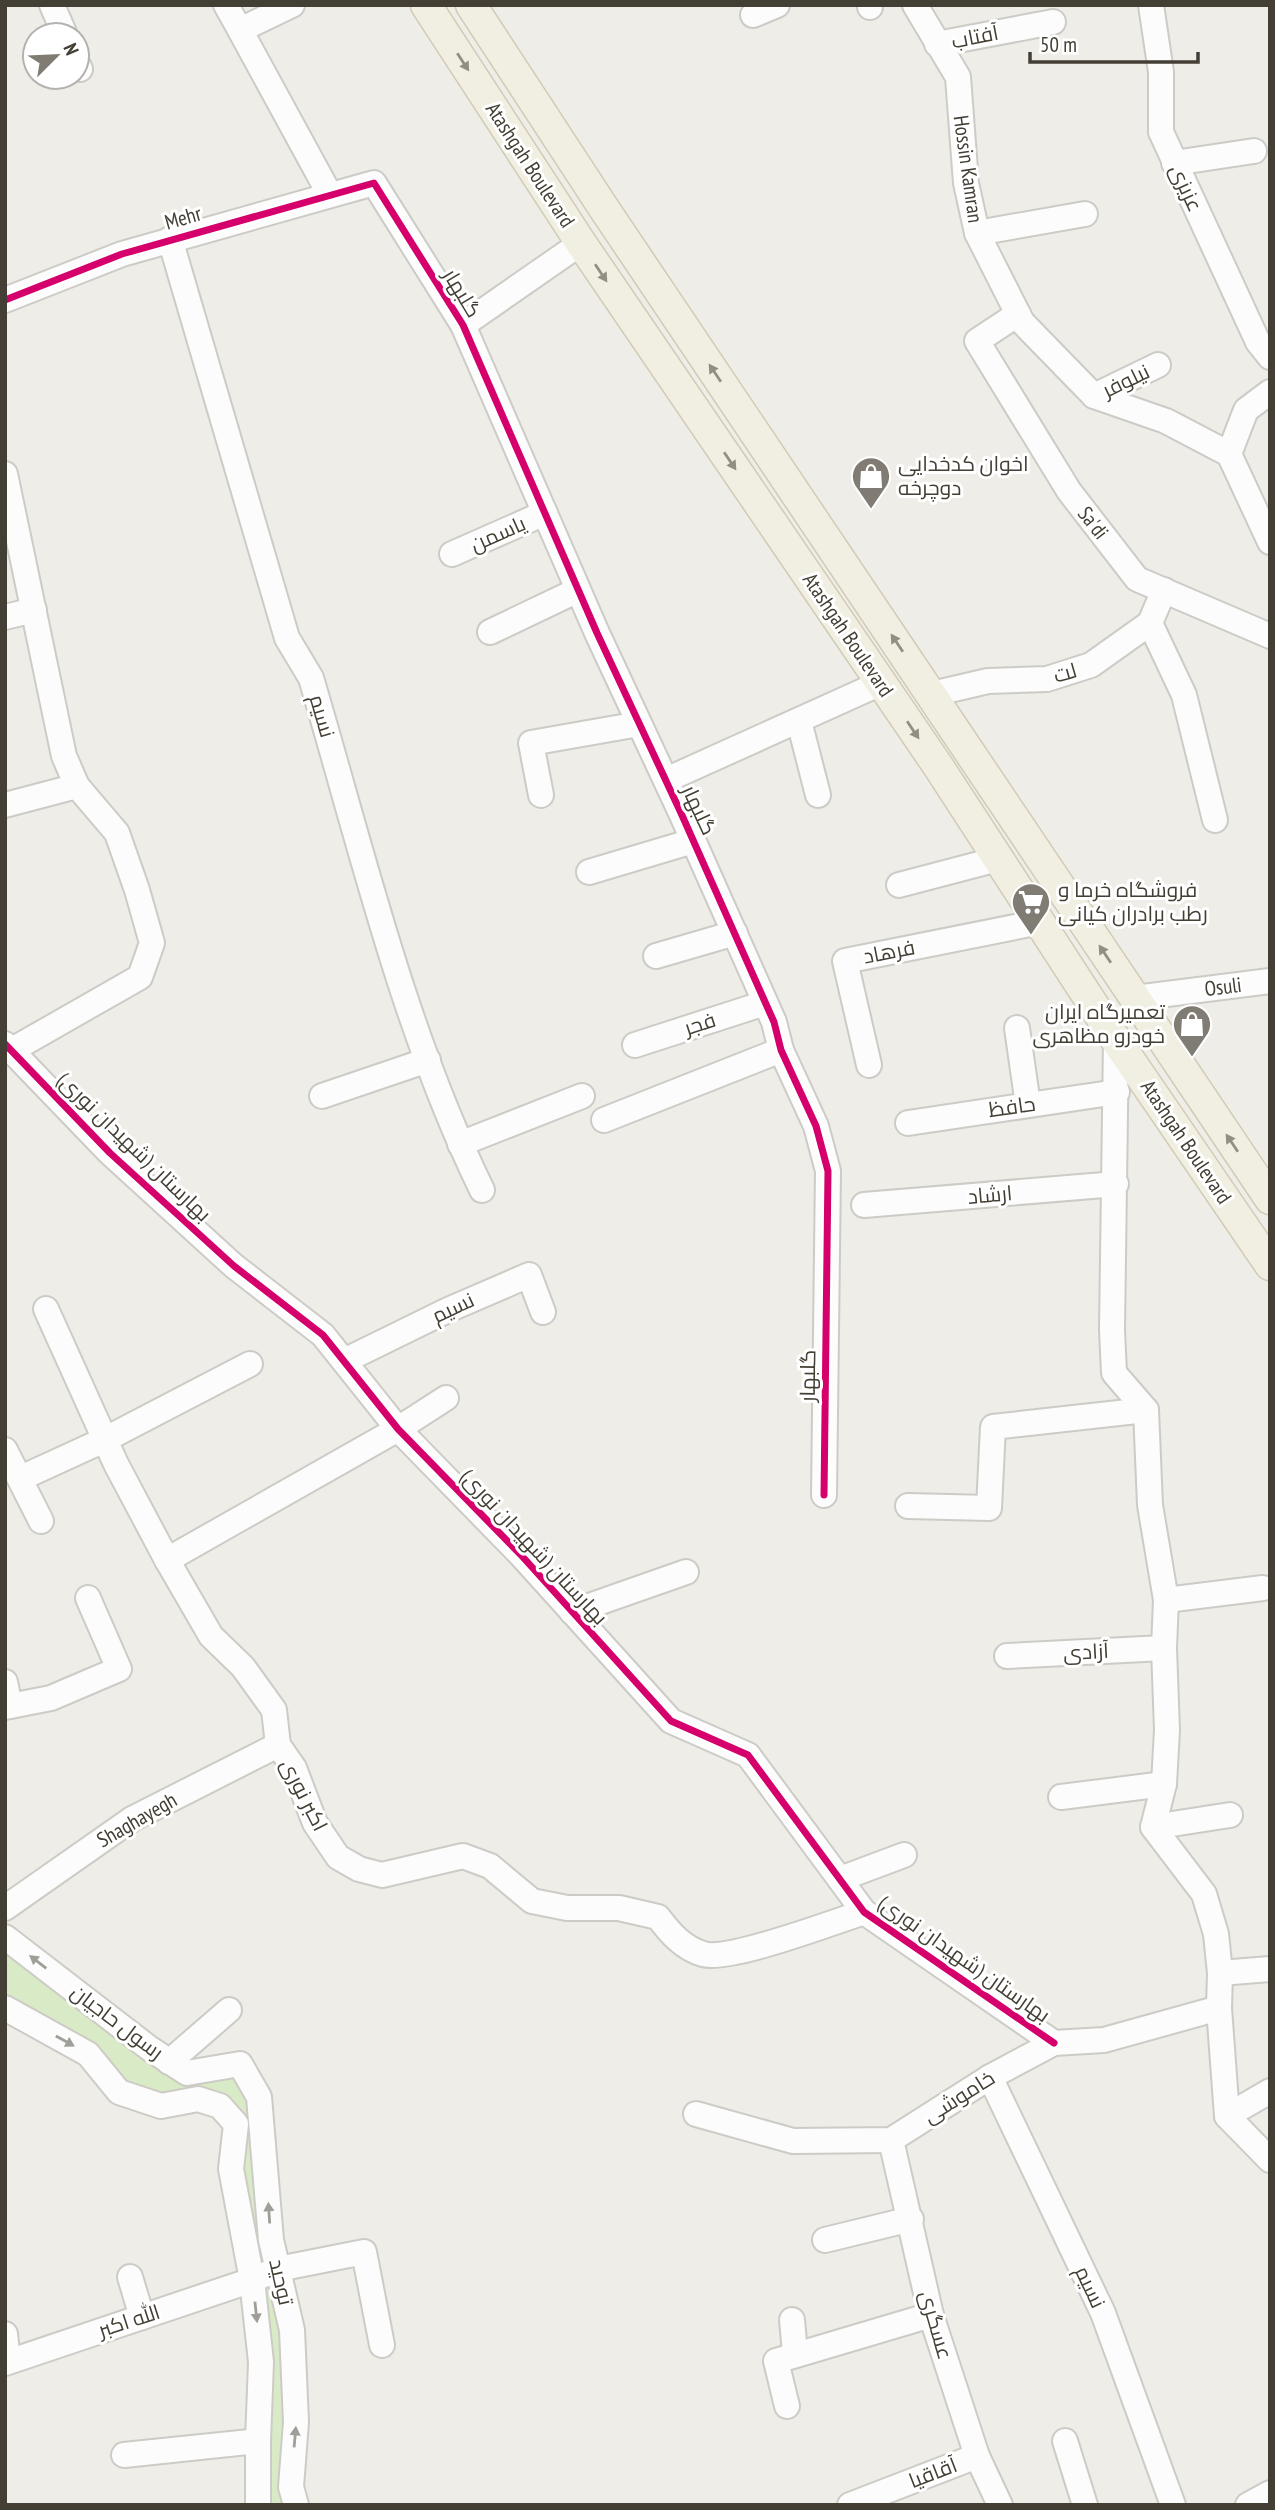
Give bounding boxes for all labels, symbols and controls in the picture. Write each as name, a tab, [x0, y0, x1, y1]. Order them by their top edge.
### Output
street label: آفتاب	[949, 19, 1001, 54]
north arrow	[21, 21, 91, 91]
scale bar	[1030, 21, 1198, 65]
text: 50 m	[1040, 31, 1077, 58]
text: N	[58, 40, 85, 59]
one-way arrow	[456, 53, 469, 72]
street label: Atashgah Boulevard	[480, 97, 581, 232]
street label: Hossin Kamran	[948, 114, 989, 224]
street label: عزیزی	[1164, 160, 1209, 216]
street label: Mehr	[161, 199, 205, 236]
street label: گلبهار	[437, 262, 487, 322]
one-way arrow	[595, 263, 608, 283]
street label: نیلوفر	[1097, 358, 1154, 404]
one-way arrow	[708, 363, 721, 383]
place label: اخوان کدخدایی دوچرخه	[898, 450, 1029, 502]
one-way arrow	[723, 452, 737, 470]
shop icon: اخوان کدخدایی دوچرخه	[850, 455, 892, 510]
street label: Sa'di	[1072, 501, 1115, 545]
street label: یاسمن	[466, 509, 530, 558]
street label: Atashgah Boulevard	[797, 567, 900, 702]
one-way arrow	[891, 633, 904, 652]
street label: لت	[1050, 656, 1080, 689]
street label: نسیم	[303, 691, 341, 741]
one-way arrow	[906, 721, 920, 739]
street label: گلبهار	[676, 779, 723, 839]
place label: فروشگاه خرما و رطب برادران کیانی	[1058, 876, 1208, 927]
supermarket icon: فروشگاه خرما و رطب برادران کیانی	[1010, 881, 1052, 936]
street label: فرهاد	[861, 933, 917, 970]
one-way arrow	[1099, 944, 1112, 963]
street label: Osuli	[1203, 971, 1243, 1002]
place label: تعمیرگاه ایران خودرو مظاهری	[1032, 998, 1165, 1049]
shop icon: تعمیرگاه ایران خودرو مظاهری	[1171, 1003, 1213, 1058]
street label: فجر	[680, 1006, 719, 1042]
street label: بهارستان (شهیدان نوری)	[52, 1066, 217, 1227]
street label: Atashgah Boulevard	[1135, 1074, 1238, 1209]
street label: حافظ	[987, 1090, 1037, 1123]
one-way arrow	[1225, 1134, 1239, 1152]
street label: ارشاد	[966, 1179, 1013, 1210]
street label: نسیم	[427, 1286, 479, 1330]
street label: گلبهار	[794, 1350, 821, 1403]
street label: بهارستان (شهیدان نوری)	[455, 1463, 614, 1630]
street label: آزادی	[1062, 1637, 1110, 1666]
street label: اکبر نوری	[275, 1754, 334, 1836]
street label: Shaghayegh	[92, 1786, 182, 1853]
street label: بهارستان (شهیدان نوری)	[873, 1889, 1056, 2028]
one-way arrow	[29, 1956, 47, 1970]
street label: رسول حاجیان	[66, 1978, 169, 2065]
one-way arrow	[55, 2035, 75, 2047]
street label: خاموشی	[918, 2064, 1000, 2129]
one-way arrow	[263, 2201, 274, 2223]
street label: توحید	[263, 2256, 300, 2308]
street label: نسیم	[1068, 2261, 1112, 2313]
street label: عسگری	[914, 2287, 959, 2362]
street label: الله اکبر	[94, 2298, 163, 2343]
one-way arrow	[251, 2301, 262, 2323]
one-way arrow	[290, 2426, 301, 2448]
street label: آقاقیا	[905, 2451, 961, 2494]

